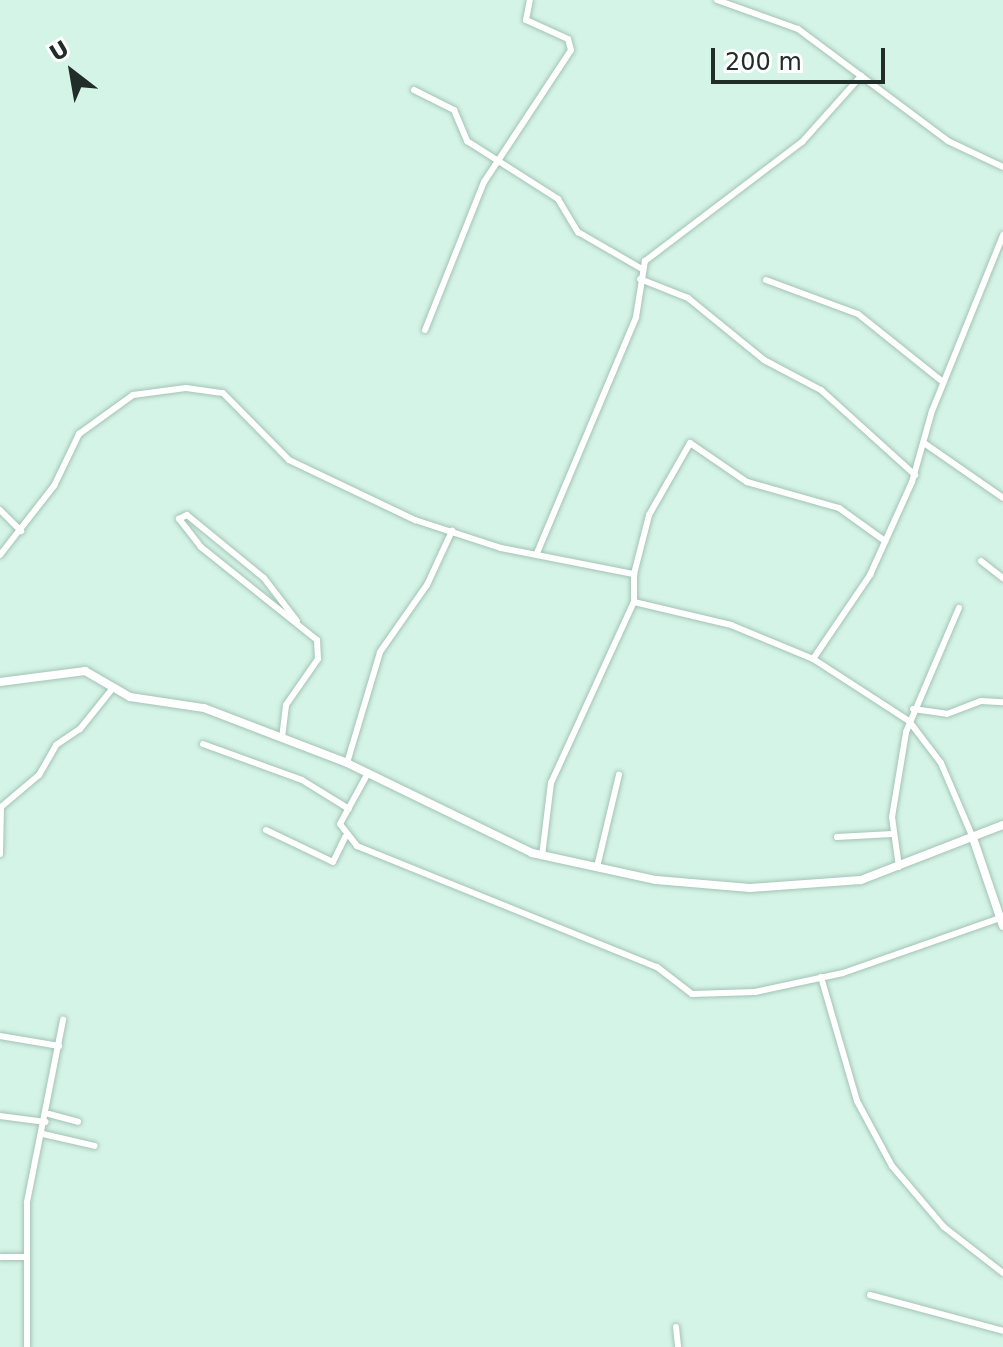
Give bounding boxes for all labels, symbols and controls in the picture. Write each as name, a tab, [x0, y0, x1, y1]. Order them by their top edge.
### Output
north arrow	[32, 32, 112, 112]
scale bar	[715, 32, 889, 82]
text: U	[45, 36, 73, 66]
text: 200 m	[725, 48, 802, 76]

